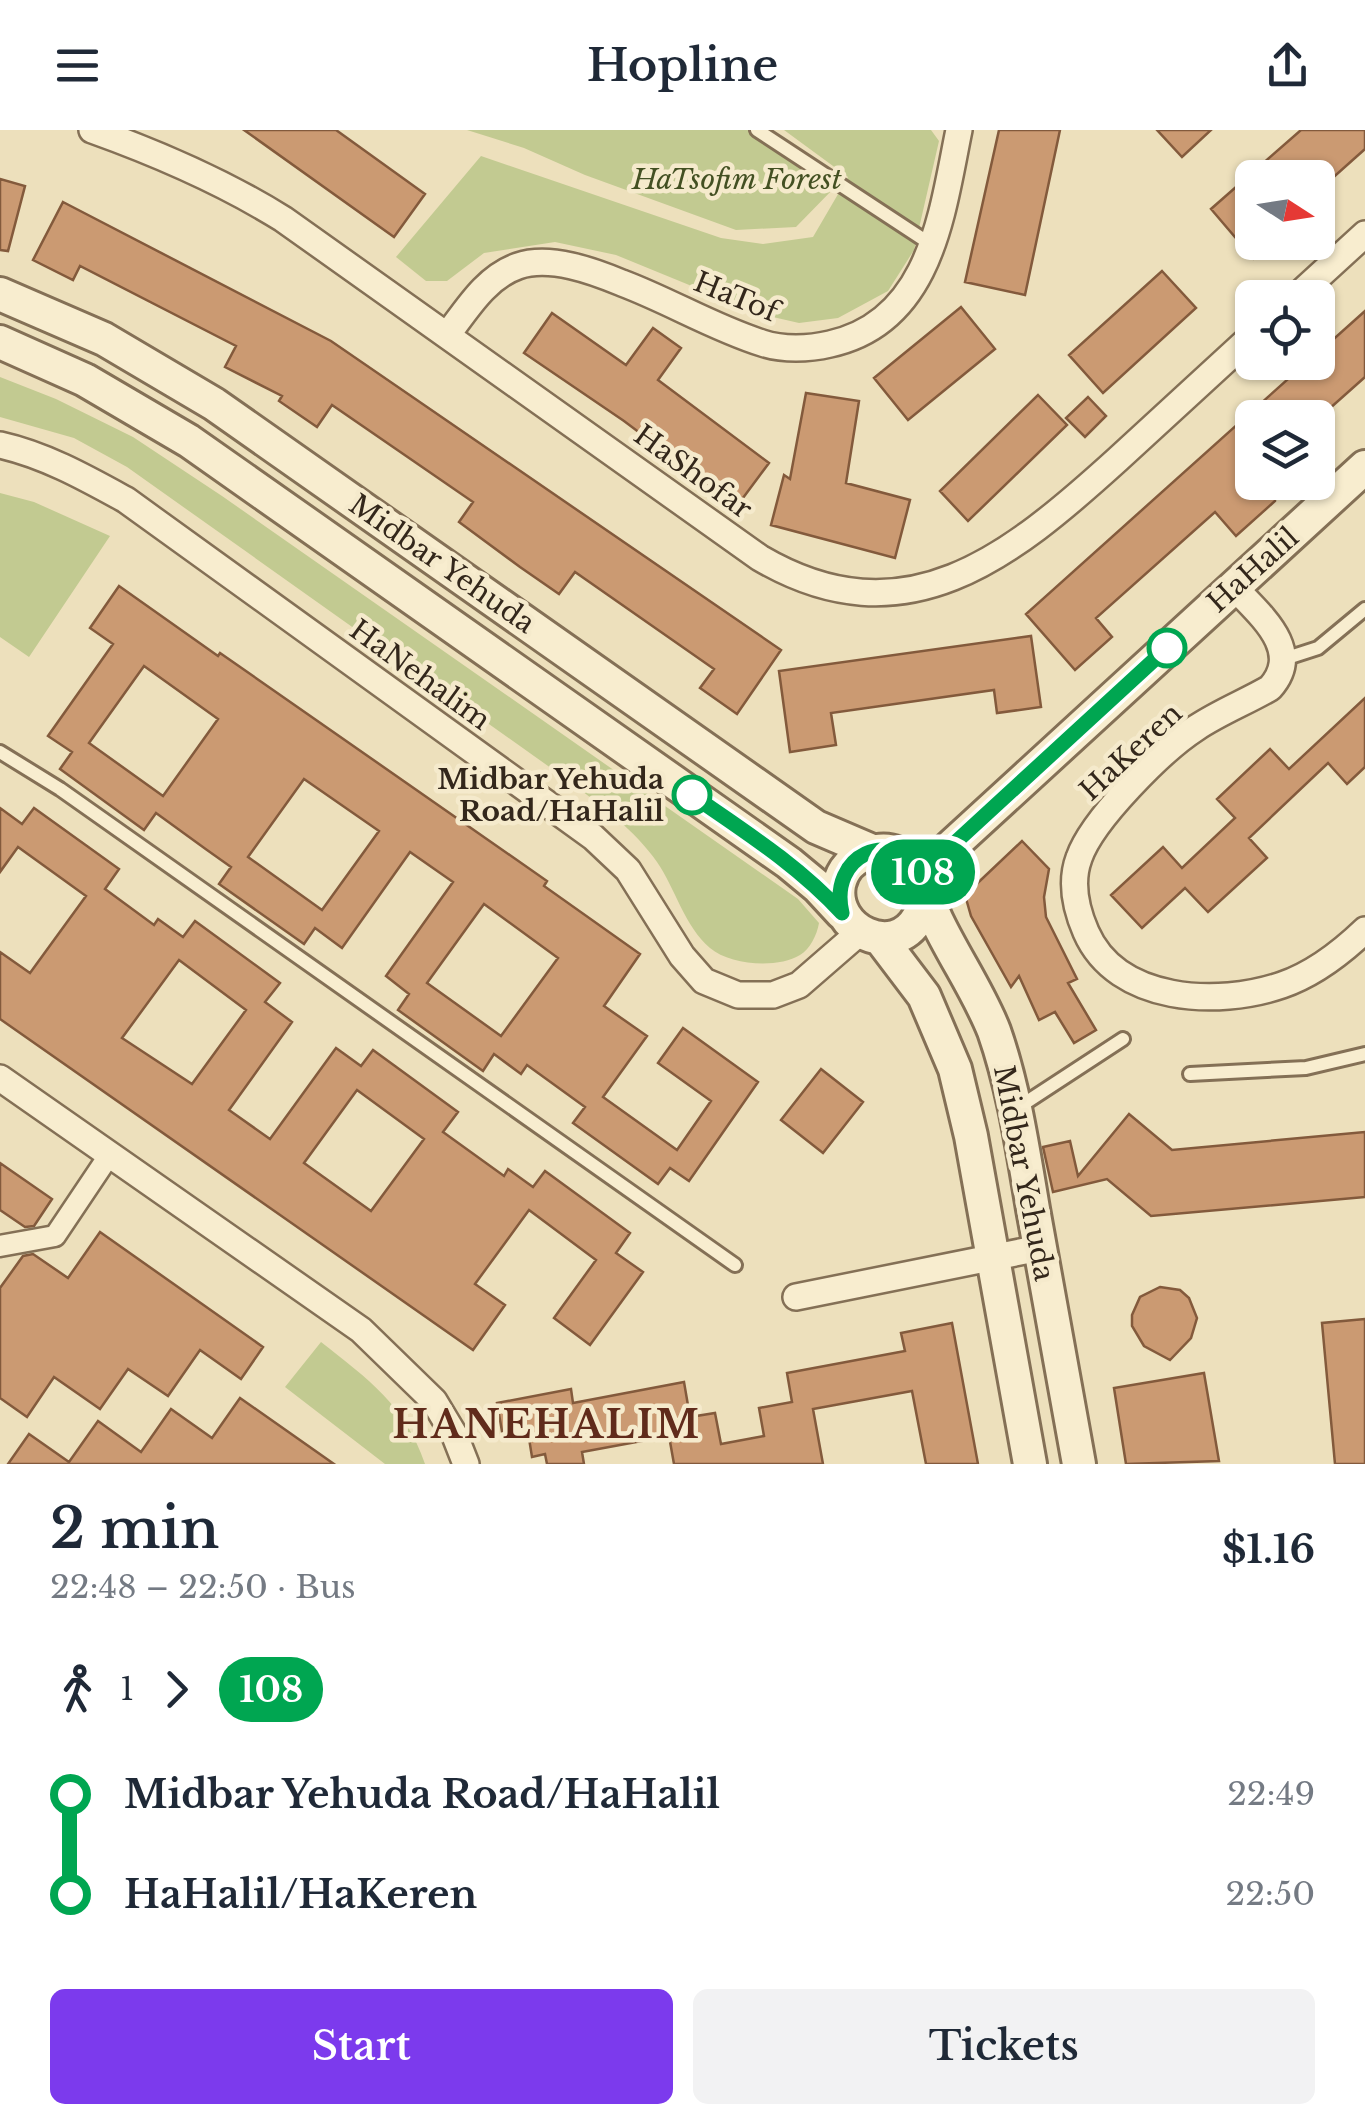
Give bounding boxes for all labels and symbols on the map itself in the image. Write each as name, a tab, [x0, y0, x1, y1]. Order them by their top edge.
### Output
north arrow	[1235, 160, 1335, 260]
park label: HaTsofim Forest	[631, 162, 843, 197]
street label: HaTof	[689, 264, 787, 331]
street label: HaShofar	[627, 417, 759, 527]
street label: Midbar Yehuda	[342, 487, 542, 641]
street label: HaHalil	[1200, 520, 1306, 620]
street label: HaNehalim	[343, 612, 497, 738]
unlabelled marker	[1148, 629, 1186, 667]
street label: HaKeren	[1073, 696, 1189, 808]
place label: Midbar Yehuda Road/HaHalil	[437, 762, 664, 829]
marker: Midbar Yehuda Road/HaHalil	[673, 776, 711, 814]
line badge: 108	[866, 840, 980, 904]
street label: Midbar Yehuda	[986, 1062, 1062, 1284]
district label: HANEHALIM	[392, 1401, 702, 1448]

